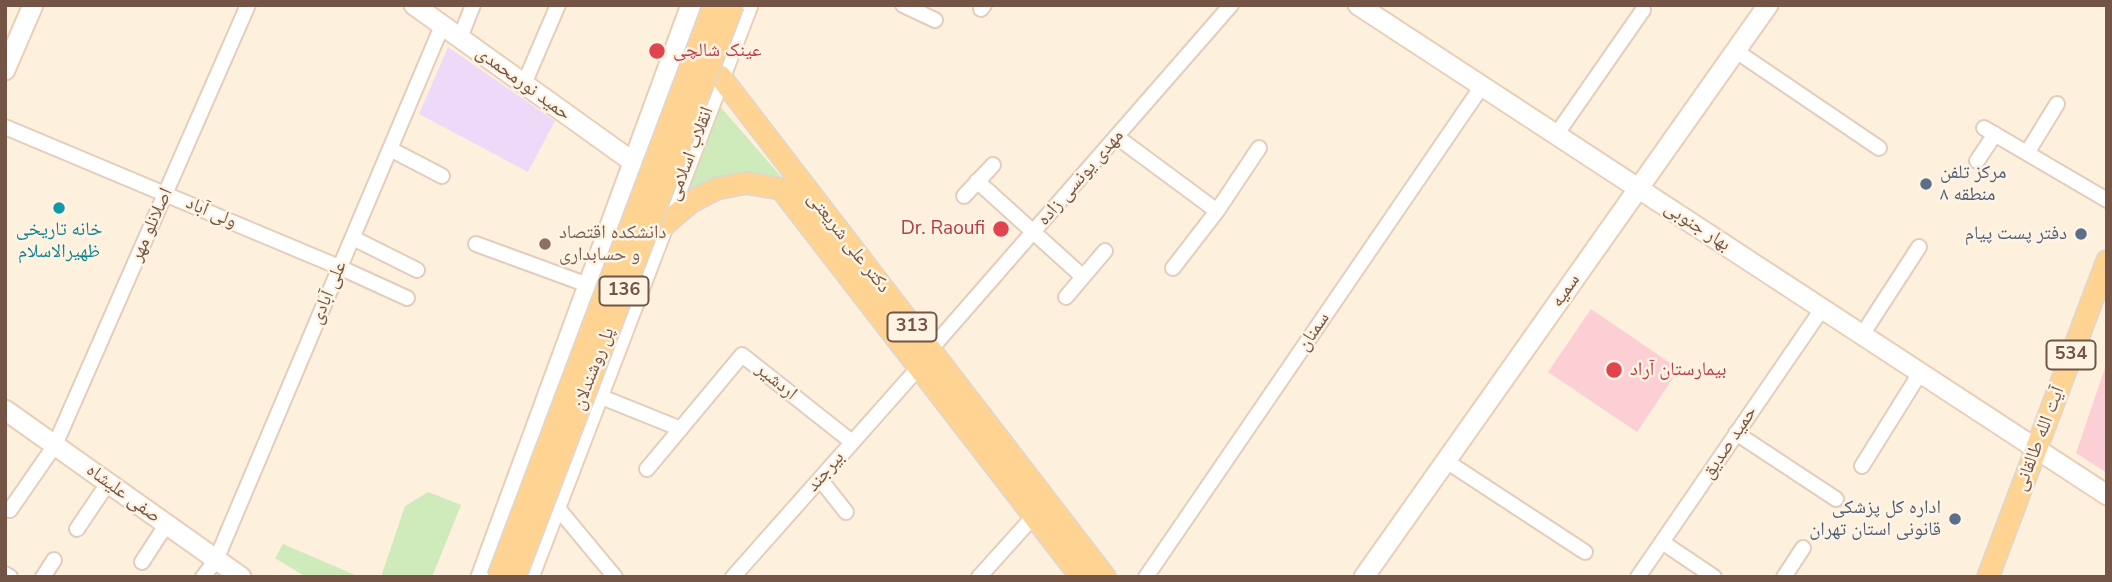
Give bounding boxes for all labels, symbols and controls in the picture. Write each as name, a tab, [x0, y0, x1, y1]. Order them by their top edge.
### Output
place label: عينک شالچی	[673, 40, 762, 62]
marker: عينک شالچی	[647, 41, 667, 61]
street label: حمید نورمحمدی	[471, 42, 575, 126]
street label: انقلاب اسلامی	[663, 104, 719, 204]
street label: مهدی یونسی زاده	[1033, 125, 1129, 231]
place label: مرکز تلفن منطقه ۸	[1940, 162, 2006, 206]
marker: مرکز تلفن منطقه ۸	[1918, 176, 1934, 192]
street label: اصلانلو مهر	[126, 185, 178, 265]
street label: دکتر علی شریعتی	[802, 188, 894, 298]
street label: ولی آباد	[182, 192, 240, 234]
street label: بهار جنوبی	[1660, 197, 1734, 257]
marker: خانه تاریخی ظهیرالاسلام	[51, 200, 67, 216]
place label: Dr. Raoufi	[901, 218, 985, 240]
place label: خانه تاریخی ظهیرالاسلام	[16, 219, 102, 263]
marker: Dr. Raoufi	[991, 219, 1011, 239]
place label: دانشکده اقتصاد و حسابداری	[559, 222, 666, 266]
place label: دفتر پست پیام	[1965, 223, 2067, 245]
marker: دفتر پست پیام	[2073, 226, 2089, 242]
marker: دانشکده اقتصاد و حسابداری	[537, 236, 553, 252]
street label: علی آبادی	[306, 258, 352, 328]
street label: سمیه	[1546, 270, 1586, 312]
road number: 136	[600, 276, 648, 306]
street label: سمنان	[1293, 308, 1335, 356]
road number: 313	[888, 312, 936, 342]
street label: پل روشندلان	[568, 324, 620, 414]
road number: 534	[2046, 340, 2096, 370]
street label: اردشیر	[751, 358, 801, 406]
place label: بیمارستان آراد	[1630, 359, 1726, 381]
marker: بیمارستان آراد	[1604, 360, 1624, 380]
street label: آیت الله طالقانی	[2010, 384, 2070, 494]
street label: حمید صدیق	[1697, 402, 1763, 484]
street label: بیرجند	[802, 447, 850, 497]
street label: صفی علیشاه	[81, 459, 165, 529]
place label: اداره کل پزشکی قانونی استان تهران	[1809, 497, 1941, 541]
marker: اداره کل پزشکی قانونی استان تهران	[1947, 511, 1963, 527]

